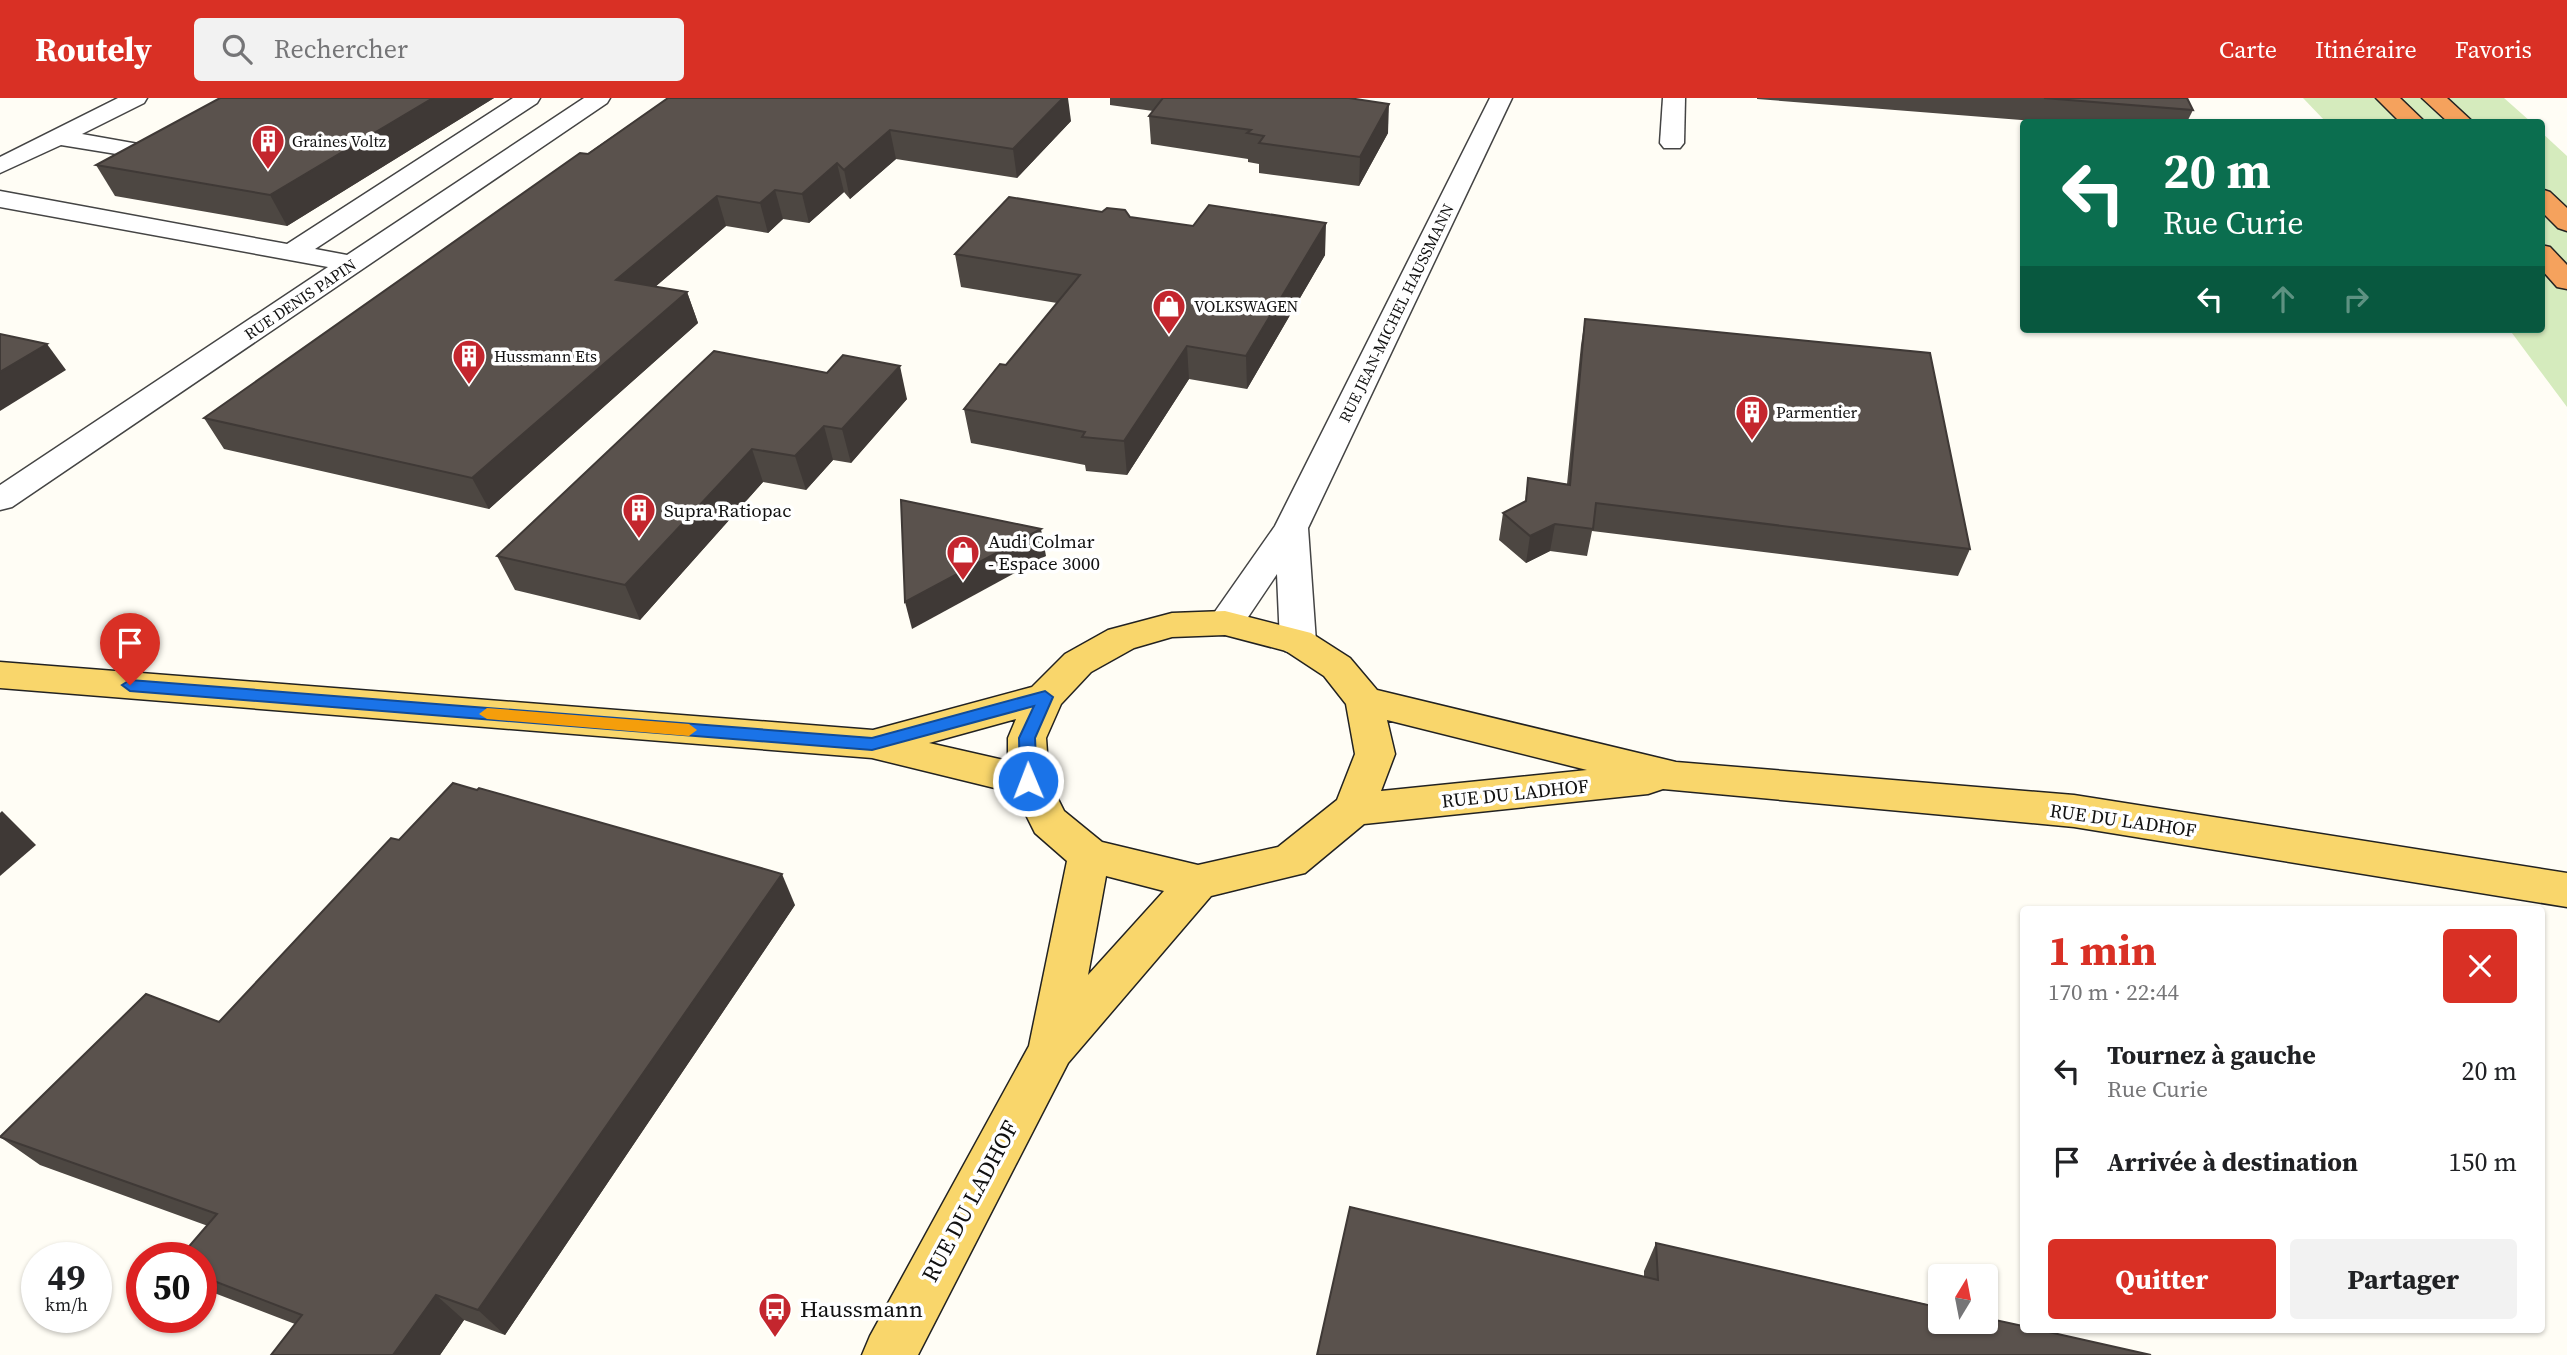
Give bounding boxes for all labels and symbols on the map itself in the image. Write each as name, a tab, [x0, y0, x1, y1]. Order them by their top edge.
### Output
building icon: Graines Voltz	[249, 122, 287, 171]
place label: Graines Voltz	[292, 130, 386, 152]
street label: RUE JEAN-MICHEL HAUSSMANN	[1333, 200, 1459, 426]
street label: RUE DENIS PAPIN	[240, 253, 360, 345]
shop icon: VOLKSWAGEN	[1150, 287, 1188, 336]
place label: VOLKSWAGEN	[1194, 295, 1299, 317]
building icon: Hussmann Ets	[450, 337, 488, 386]
place label: Hussmann Ets	[494, 345, 597, 367]
building icon: Parmentier	[1733, 393, 1771, 442]
place label: Parmentier	[1776, 401, 1858, 423]
building icon: Supra Ratiopac	[620, 491, 658, 540]
place label: Supra Ratiopac	[664, 497, 792, 523]
place label: Audi Colmar - Espace 3000	[988, 528, 1100, 576]
shop icon: Audi Colmar - Espace 3000	[944, 533, 982, 582]
pin	[100, 613, 160, 685]
position arrow	[991, 744, 1065, 818]
street label: RUE DU LADHOF	[1440, 772, 1590, 814]
street label: RUE DU LADHOF	[2048, 797, 2198, 843]
street label: RUE DU LADHOF	[914, 1115, 1026, 1287]
speed limit sign: 50	[126, 1242, 217, 1333]
north arrow	[1928, 1264, 1998, 1334]
bus stop icon: Haussmann	[756, 1290, 794, 1339]
place label: Haussmann	[800, 1293, 923, 1325]

